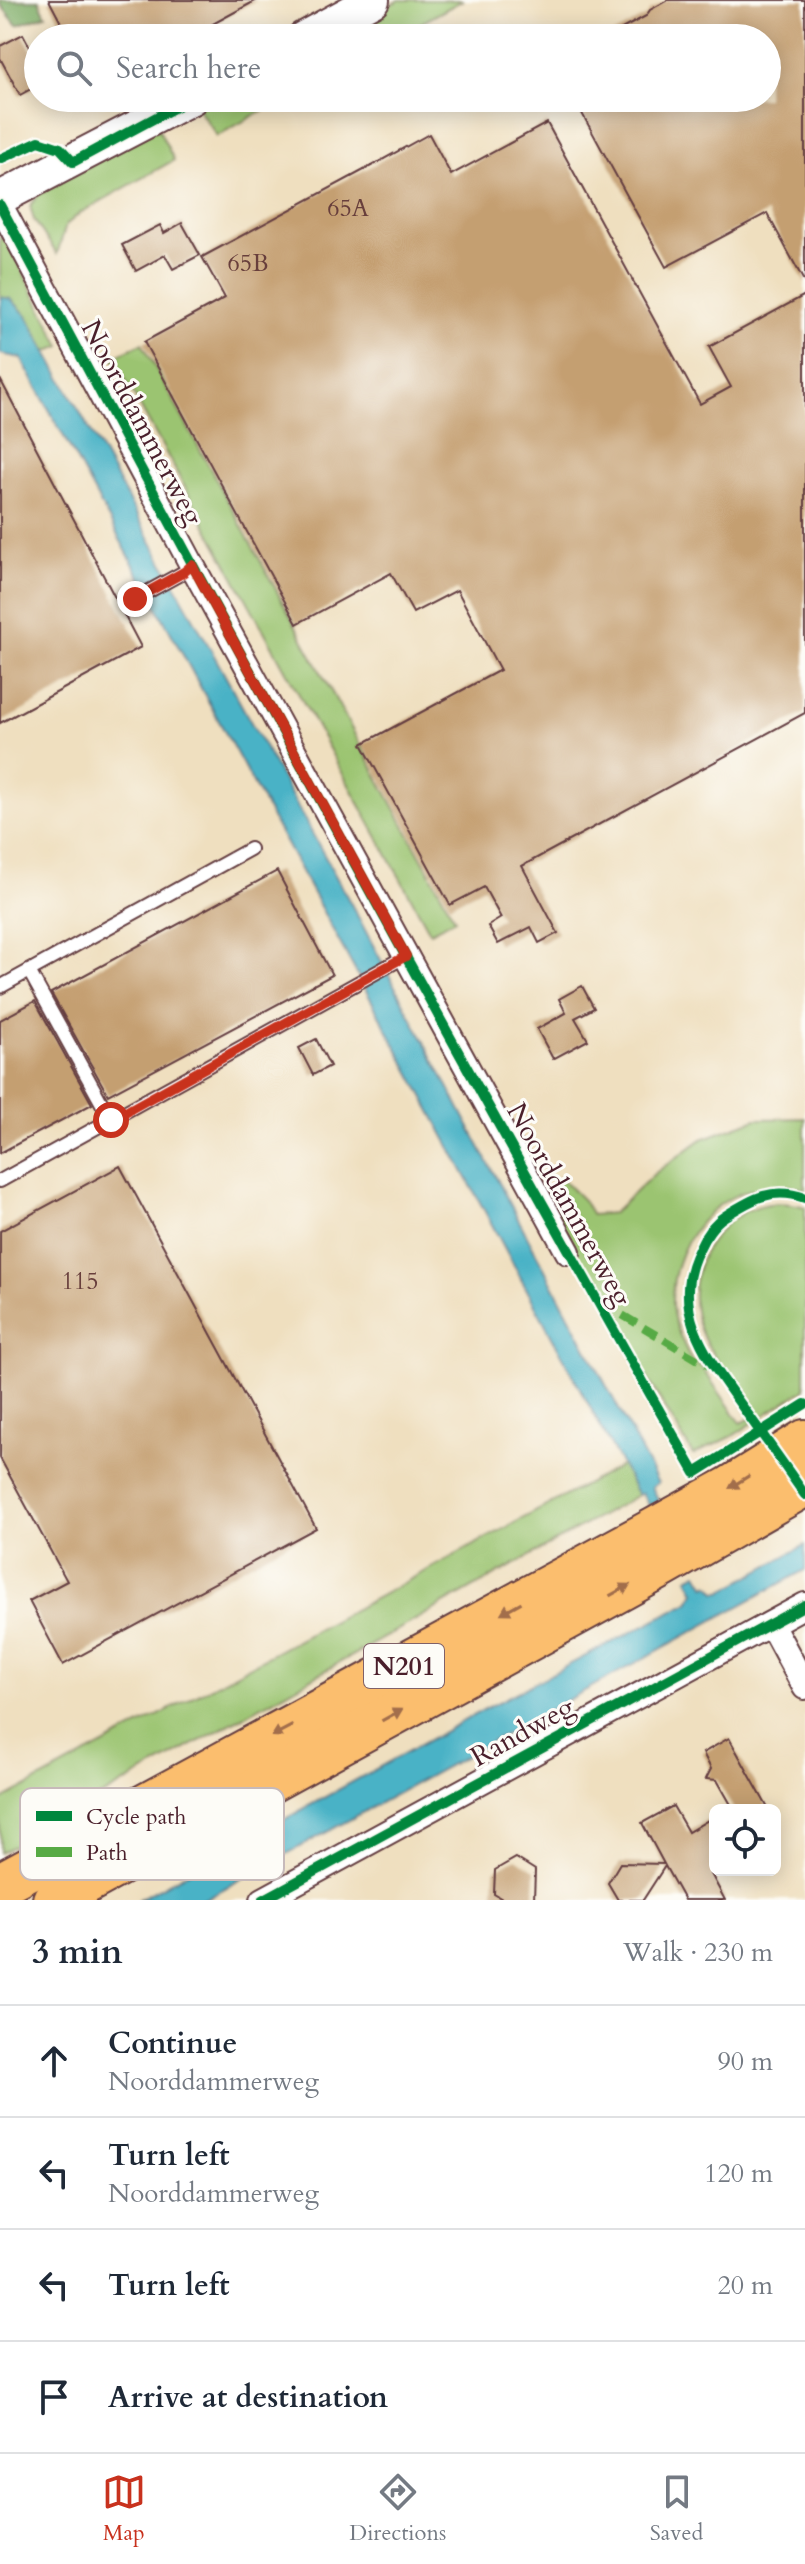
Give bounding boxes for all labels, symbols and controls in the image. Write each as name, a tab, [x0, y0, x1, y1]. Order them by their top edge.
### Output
search box	[24, 24, 781, 112]
icon: search	[52, 46, 96, 90]
text: Search here	[116, 48, 261, 89]
house number: 65A	[327, 192, 370, 225]
house number: 65B	[228, 247, 268, 280]
street label: Noorddammerweg	[72, 313, 212, 532]
route end	[117, 581, 153, 617]
street label: Noorddammerweg	[497, 1096, 641, 1313]
route start	[93, 1102, 129, 1138]
house number: 115	[62, 1265, 98, 1298]
one-way arrow	[728, 1475, 750, 1489]
one-way arrow	[609, 1583, 632, 1596]
one-way arrow	[500, 1600, 522, 1614]
road number: N201	[364, 1644, 444, 1688]
street label: Randweg	[464, 1688, 581, 1776]
one-way arrow	[381, 1708, 404, 1721]
one-way arrow	[271, 1725, 294, 1738]
legend	[20, 1788, 284, 1880]
text: Cycle path	[86, 1802, 186, 1832]
map controls	[709, 1804, 781, 1876]
button: locate	[709, 1804, 781, 1876]
text: Path	[86, 1838, 128, 1868]
text: 3 min	[32, 1929, 123, 1975]
text: Walk · 230 m	[623, 1935, 773, 1970]
text: Continue	[108, 2023, 237, 2064]
icon: ahead	[32, 2039, 76, 2083]
text: 90 m	[717, 2044, 773, 2079]
text: Noorddammerweg	[108, 2064, 319, 2099]
text: Turn left	[108, 2135, 230, 2176]
icon: left	[32, 2151, 76, 2195]
text: 120 m	[704, 2156, 773, 2191]
text: Noorddammerweg	[108, 2176, 319, 2211]
icon: left	[32, 2263, 76, 2307]
text: Turn left	[108, 2265, 230, 2306]
text: 20 m	[717, 2268, 773, 2303]
icon: arrive	[32, 2375, 76, 2419]
text: Arrive at destination	[108, 2377, 388, 2418]
tab: Map	[102, 2470, 146, 2548]
tab: Directions	[349, 2470, 446, 2548]
tab: Saved	[650, 2470, 703, 2548]

